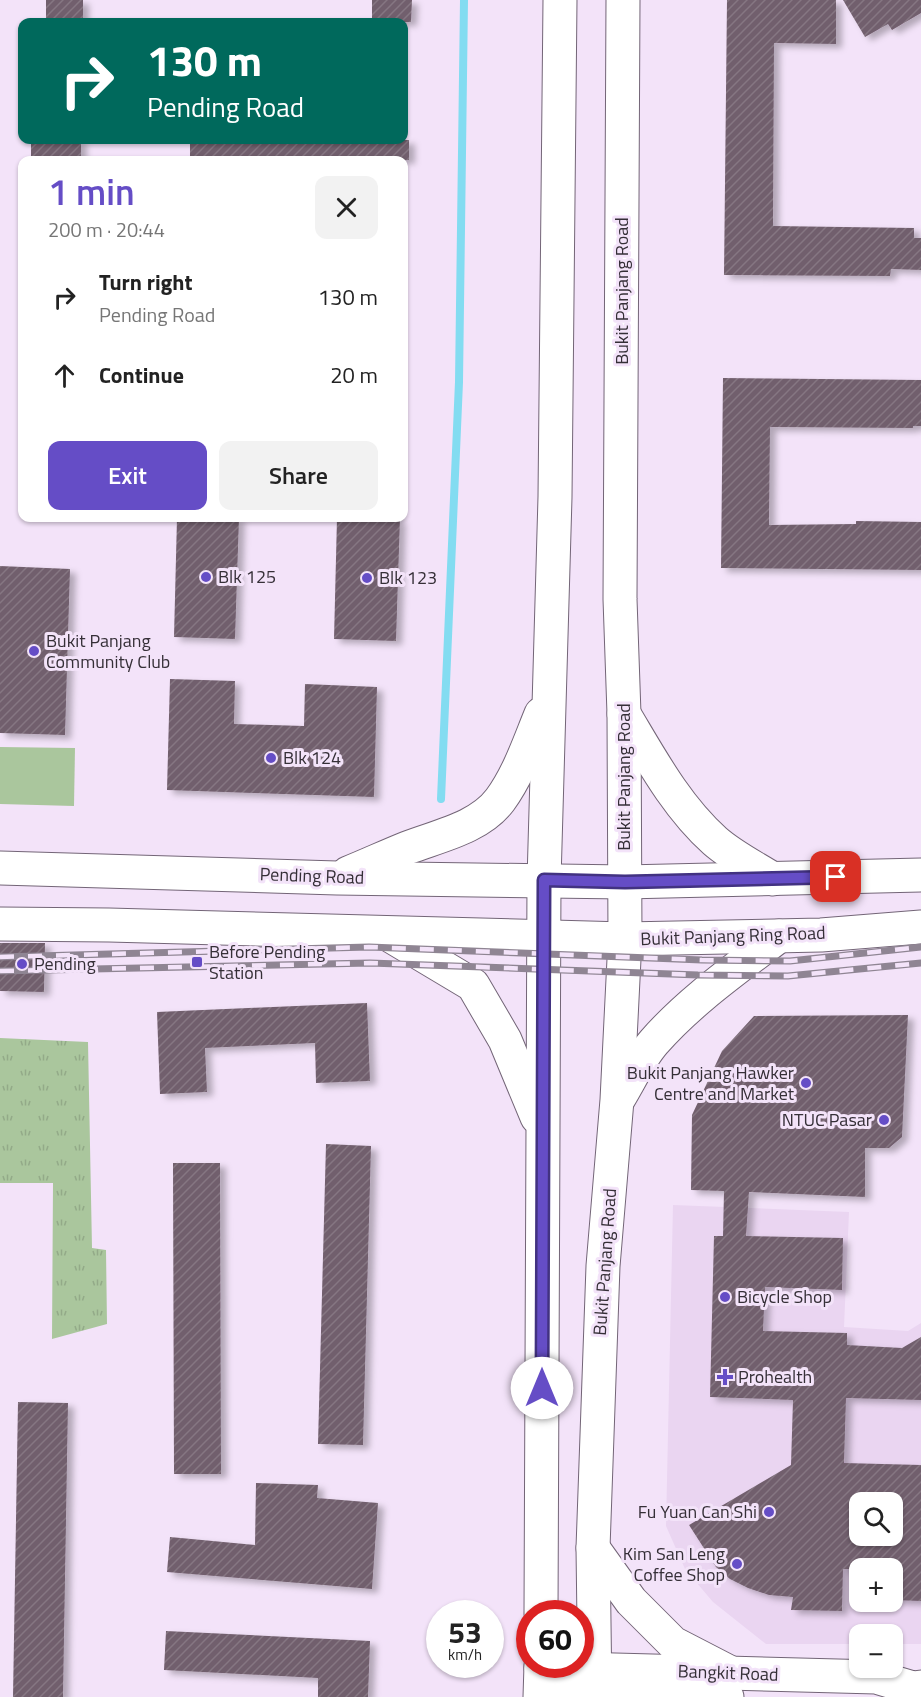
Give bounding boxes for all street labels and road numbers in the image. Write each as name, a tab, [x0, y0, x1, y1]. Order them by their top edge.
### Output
street label: Bukit Panjang Road	[608, 217, 635, 365]
street label: Bukit Panjang Road	[610, 703, 637, 851]
street label: Pending Road	[259, 860, 365, 891]
street label: Bukit Panjang Ring Road	[640, 919, 826, 952]
street label: Bukit Panjang Road	[586, 1187, 623, 1337]
street label: Bangkit Road	[677, 1657, 779, 1688]

